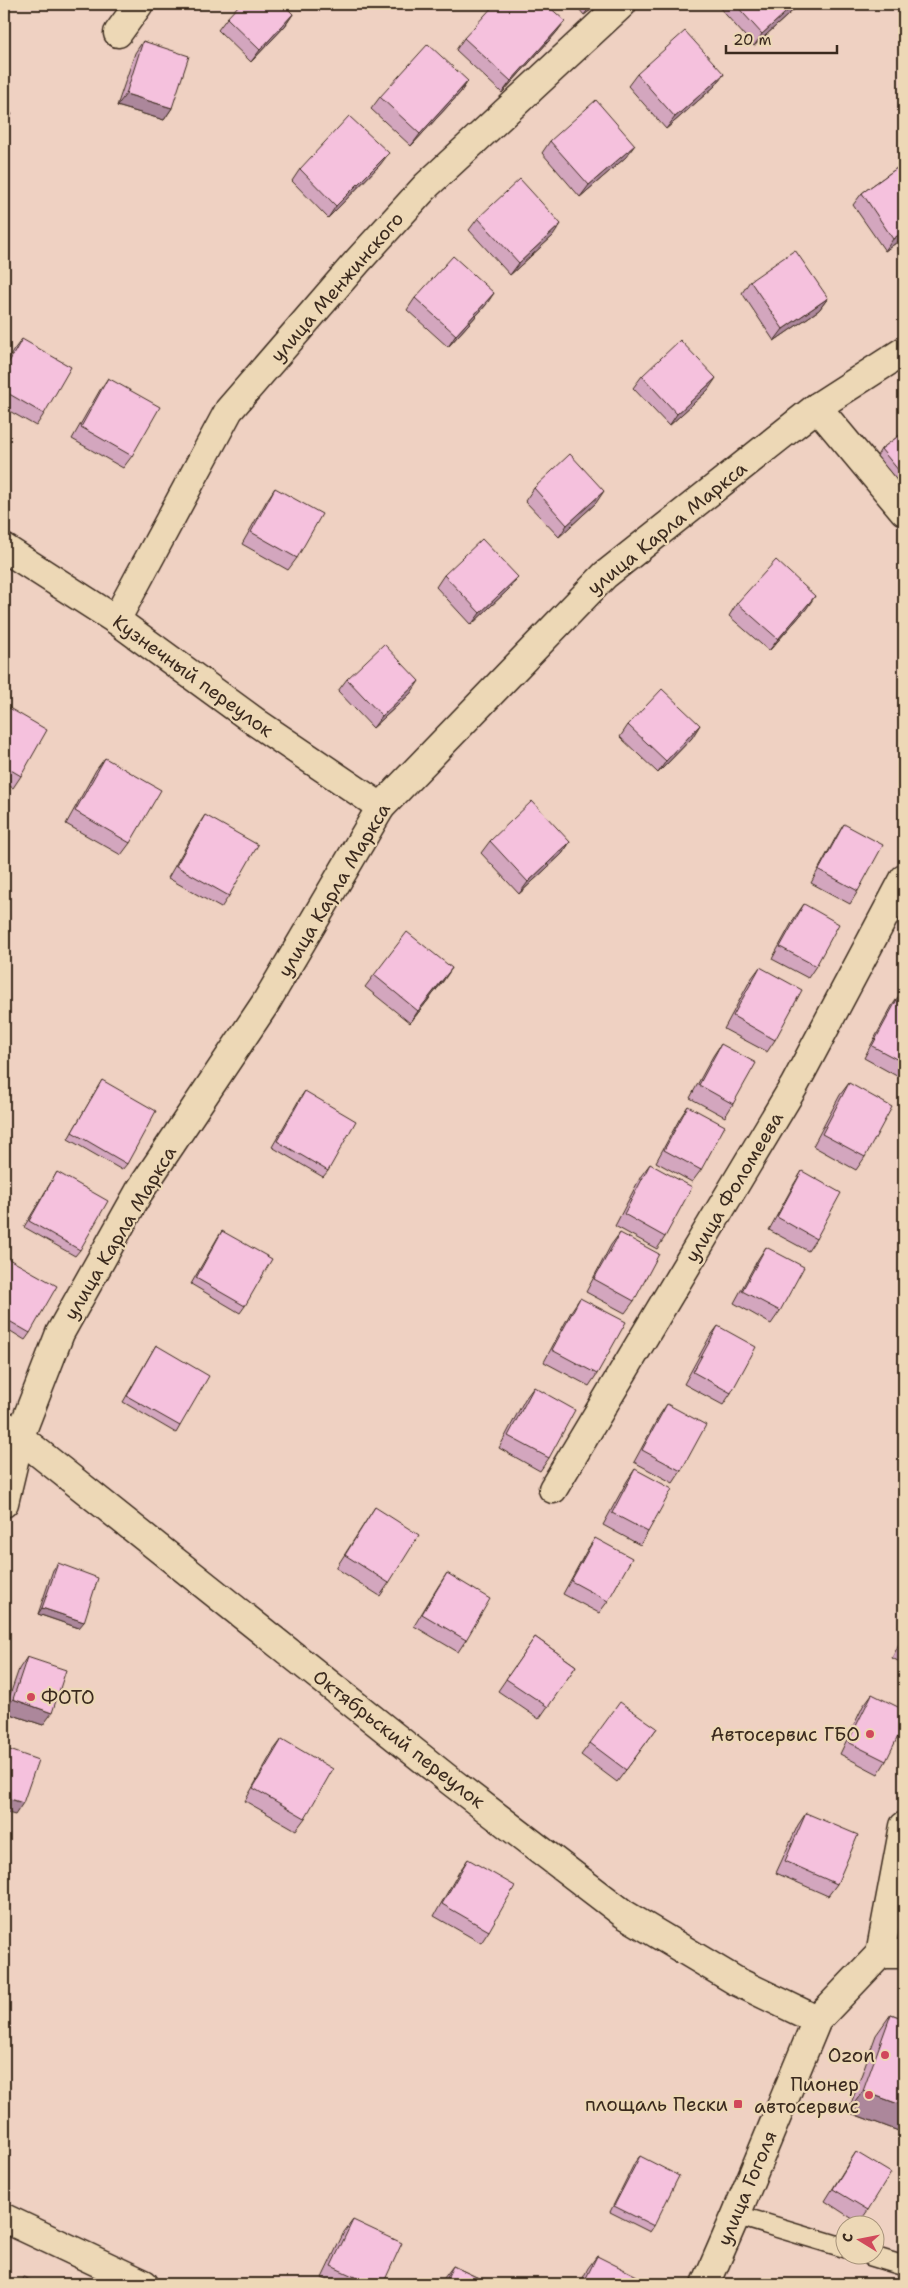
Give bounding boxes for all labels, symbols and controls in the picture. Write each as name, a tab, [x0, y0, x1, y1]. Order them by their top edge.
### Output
scale bar	[726, 22, 837, 54]
text: 20 m	[733, 30, 772, 50]
street label: улица Менжинского	[265, 207, 409, 367]
street label: улица Карла Маркса	[582, 456, 752, 600]
street label: Кузнечный переулок	[108, 609, 278, 743]
street label: улица Карла Маркса	[272, 798, 396, 982]
street label: улица Фоломеева	[679, 1107, 789, 1267]
street label: улица Карла Маркса	[58, 1141, 182, 1325]
street label: Октябрьский переулок	[308, 1664, 490, 1814]
place label: ФОТО	[41, 1685, 95, 1710]
marker: ФОТО	[25, 1691, 37, 1703]
place label: Автосервис ГБО	[711, 1722, 860, 1747]
marker: Автосервис ГБО	[864, 1728, 876, 1740]
place label: Ozon	[828, 2043, 875, 2068]
marker: Ozon	[879, 2049, 891, 2061]
place label: Пионер автосервис	[754, 2072, 859, 2119]
marker: Пионер автосервис	[863, 2089, 875, 2101]
place label: площаль Пески	[585, 2092, 728, 2117]
marker: площаль Пески	[732, 2098, 744, 2110]
street label: улица Гоголя	[712, 2127, 782, 2249]
north arrow	[836, 2216, 886, 2266]
text: С	[838, 2232, 857, 2244]

